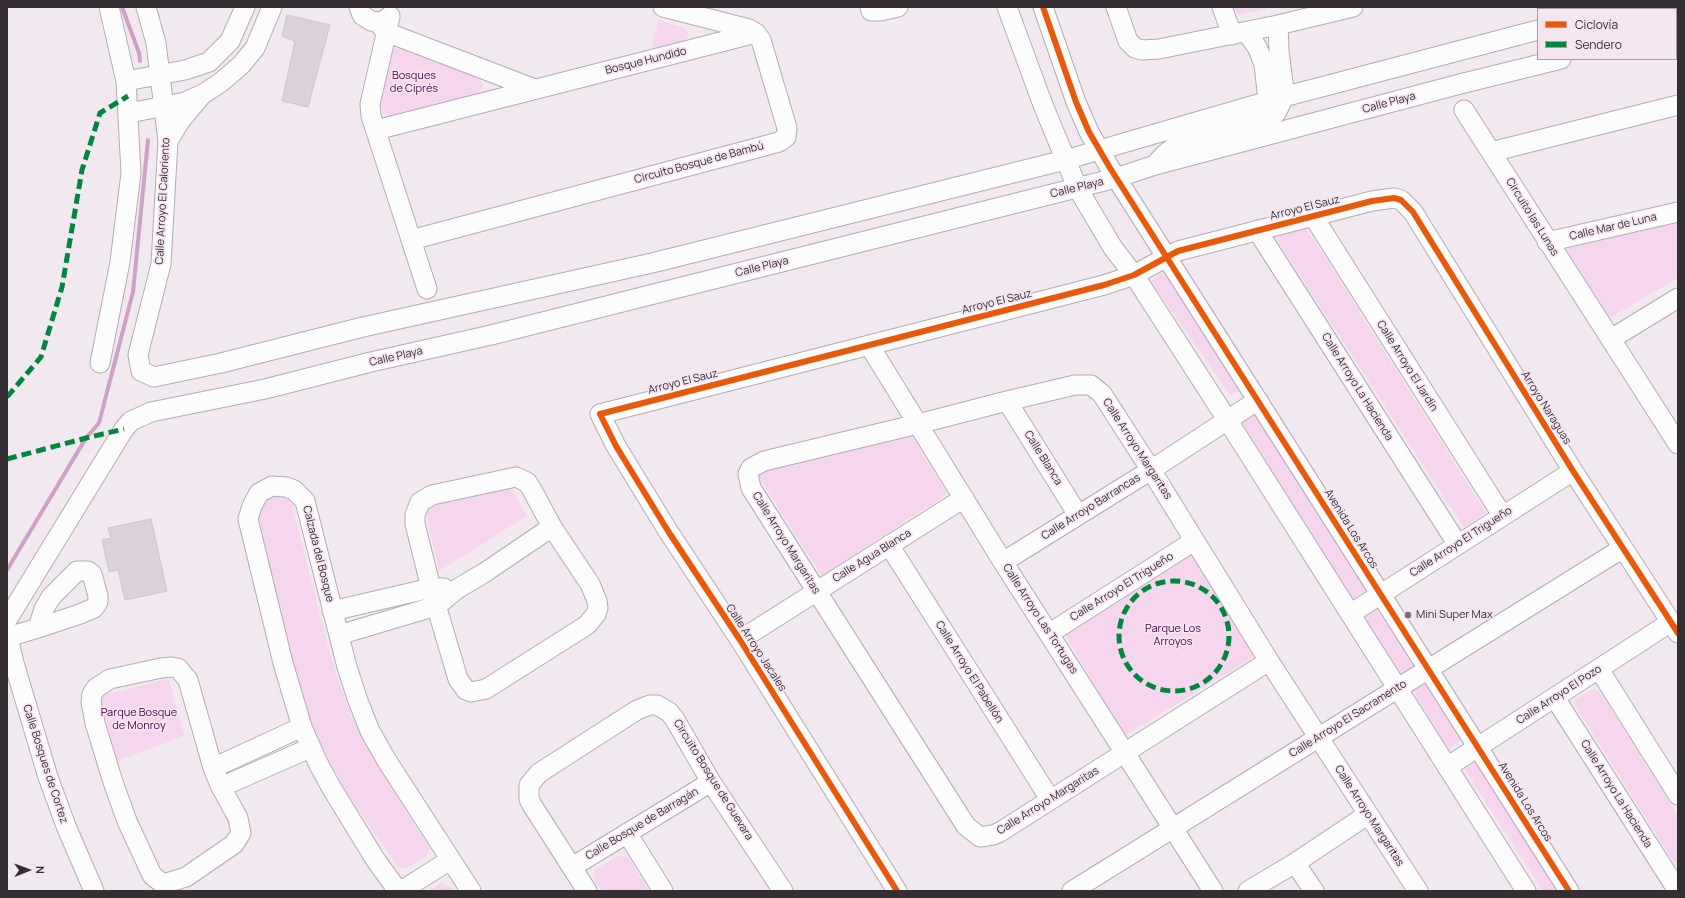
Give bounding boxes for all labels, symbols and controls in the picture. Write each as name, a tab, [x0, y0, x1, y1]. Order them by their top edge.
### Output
legend	[1537, 8, 1677, 60]
text: Ciclovía	[1575, 16, 1618, 33]
text: Sendero	[1575, 36, 1622, 53]
street label: Bosque Hundido	[604, 45, 688, 77]
park label: Bosques de Ciprés	[390, 69, 438, 95]
street label: Calle Playa	[1361, 90, 1417, 116]
street label: Calle Arroyo El Caloriento	[153, 137, 173, 265]
street label: Circuito Bosque de Bambú	[633, 139, 765, 187]
street label: Calle Playa	[1049, 175, 1105, 201]
street label: Circuito las Lunas	[1503, 176, 1561, 258]
street label: Arroyo El Sauz	[1269, 193, 1341, 223]
street label: Calle Mar de Luna	[1568, 211, 1658, 243]
street label: Calle Playa	[734, 254, 790, 280]
street label: Arroyo El Sauz	[961, 287, 1033, 317]
street label: Calle Arroyo El Jardín	[1374, 318, 1440, 414]
street label: Calle Arroyo La Hacienda	[1318, 331, 1396, 443]
street label: Calle Playa	[368, 344, 424, 370]
street label: Arroyo El Sauz	[647, 367, 719, 397]
street label: Arroyo Naraguas	[1518, 369, 1574, 447]
street label: Calle Arroyo Margaritas	[1099, 396, 1175, 502]
street label: Calle Blanca	[1021, 428, 1065, 488]
street label: Calle Arroyo Barrancas	[1039, 471, 1143, 543]
street label: Avenida Los Arcos	[1321, 487, 1381, 571]
street label: Calle Arroyo Margaritas	[749, 490, 823, 596]
street label: Calzada del Bosque	[300, 504, 336, 604]
street label: Calle Arroyo El Trigueño	[1407, 504, 1515, 580]
street label: Calle Agua Blanca	[830, 527, 914, 585]
street label: Calle Arroyo El Trigueño	[1068, 550, 1176, 624]
street label: Calle Arroyo Las Tortugas	[1000, 562, 1080, 676]
street label: Calle Arroyo Jacales	[723, 602, 789, 694]
place label: Mini Super Max	[1416, 608, 1493, 622]
marker: Mini Super Max	[1403, 610, 1413, 620]
street label: Calle Arroyo El Pabellón	[932, 619, 1006, 725]
park label: Parque Los Arroyos	[1145, 622, 1201, 648]
street label: Calle Arroyo El Pozo	[1514, 663, 1604, 727]
street label: Calle Arroyo El Sacramento	[1287, 677, 1409, 761]
street label: Calle Bosques de Cortez	[20, 703, 70, 825]
park label: Parque Bosque de Monroy	[101, 706, 177, 732]
street label: Circuito Bosque de Guevara	[670, 717, 756, 843]
street label: Calle Arroyo La Hacienda	[1577, 738, 1655, 850]
street label: Avenida Los Arcos	[1495, 760, 1555, 844]
street label: Calle Arroyo Margaritas	[1331, 763, 1407, 869]
street label: Calle Arroyo Margaritas	[995, 764, 1101, 838]
street label: Calle Bosque de Barragán	[583, 785, 701, 863]
north arrow	[8, 850, 48, 890]
text: N	[33, 866, 48, 874]

